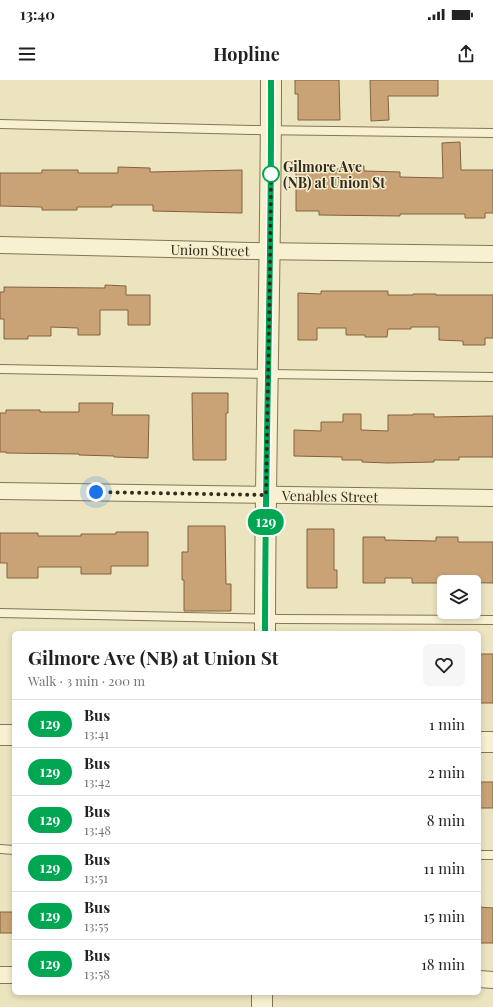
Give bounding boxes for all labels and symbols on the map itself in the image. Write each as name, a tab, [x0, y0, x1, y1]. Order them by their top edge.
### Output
place label: Gilmore Ave (NB) at Union St	[283, 157, 385, 192]
marker: Gilmore Ave (NB) at Union St	[262, 165, 280, 183]
street label: Union Street	[170, 240, 251, 260]
your location	[86, 482, 106, 502]
street label: Venables Street	[281, 486, 379, 506]
line badge: 129	[243, 509, 289, 535]

